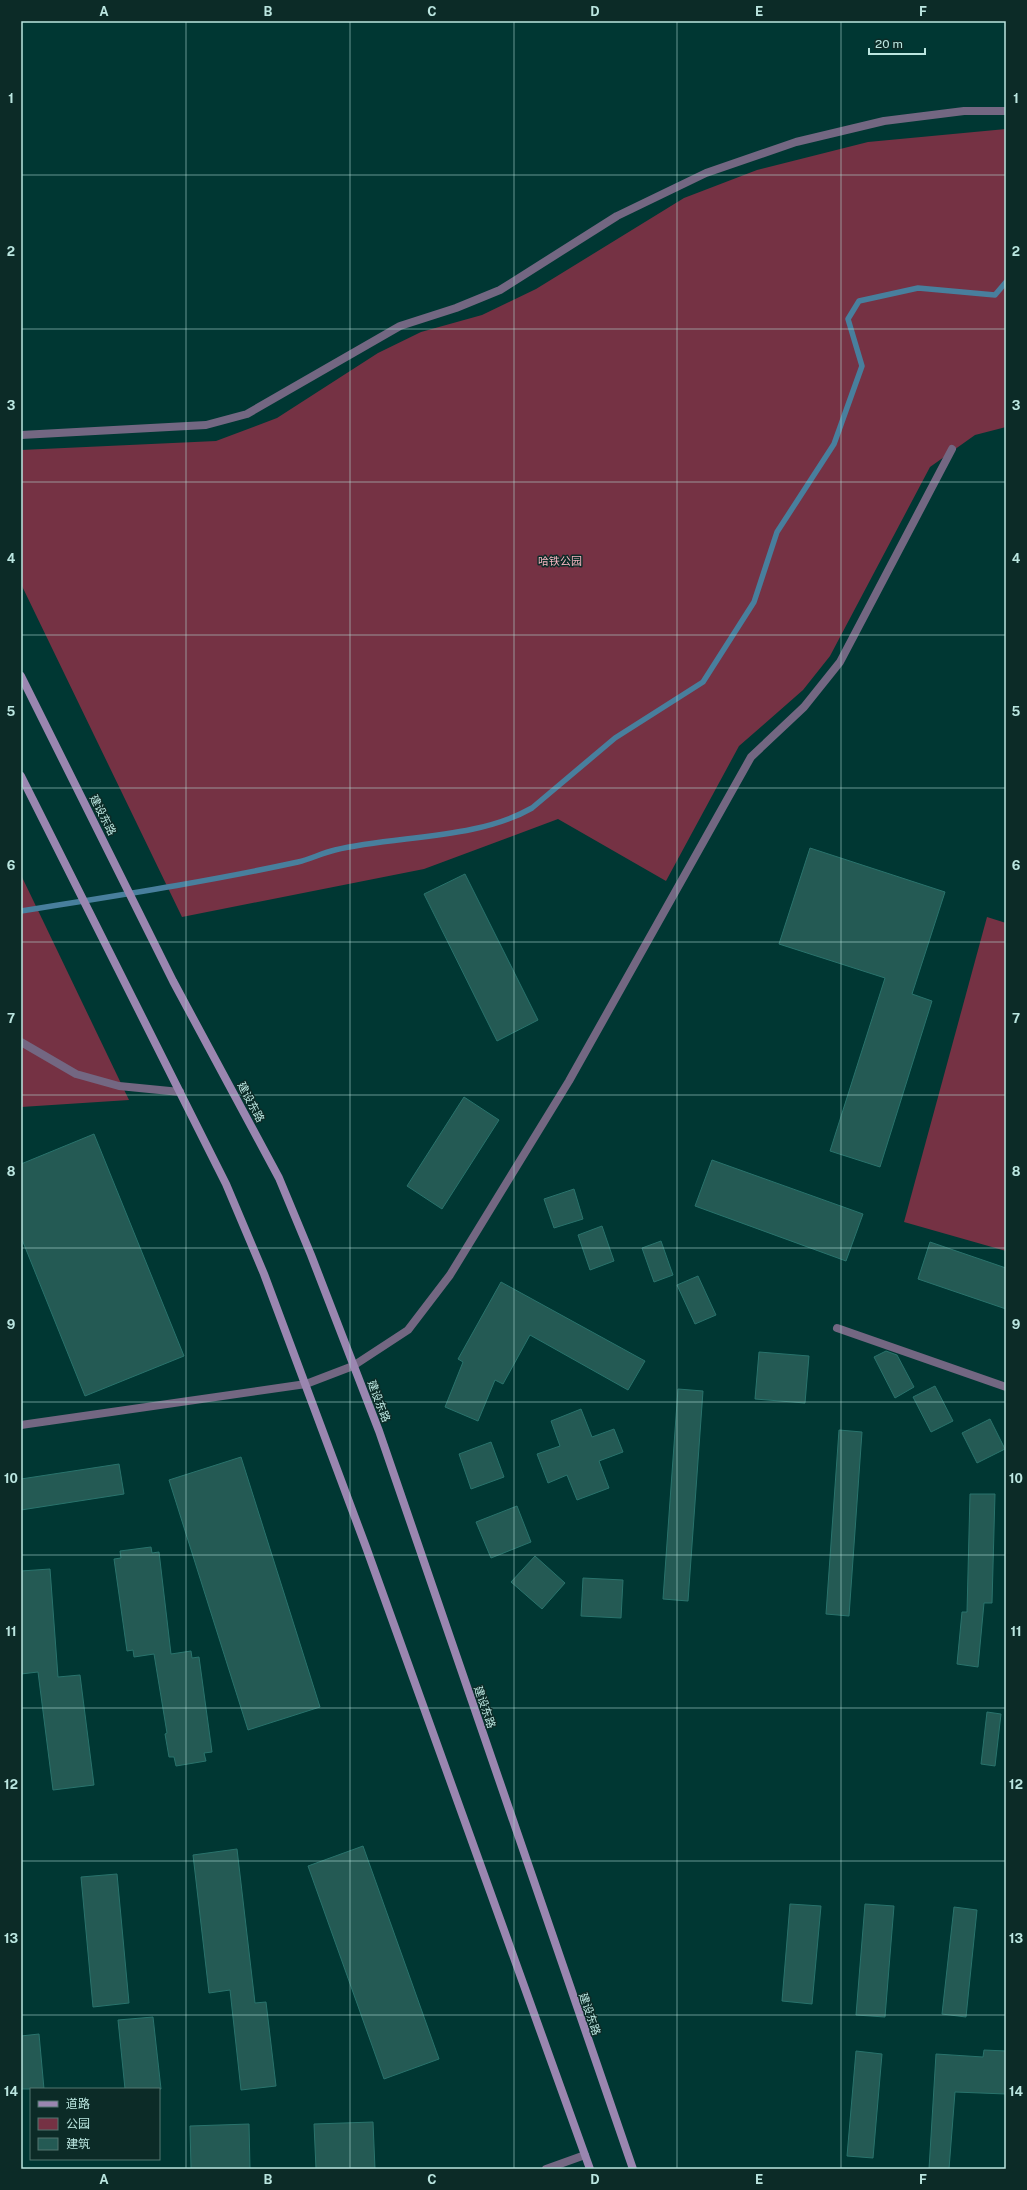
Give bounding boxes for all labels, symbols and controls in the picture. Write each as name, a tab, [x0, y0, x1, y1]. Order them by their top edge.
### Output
text: A	[99, 4, 109, 19]
text: B	[264, 4, 273, 19]
text: C	[427, 4, 437, 19]
text: D	[590, 4, 600, 19]
text: E	[755, 4, 763, 19]
text: F	[919, 4, 927, 19]
scale bar	[869, 30, 925, 56]
text: 20 m	[875, 37, 903, 51]
text: 1	[8, 91, 14, 106]
text: 1	[1013, 91, 1019, 106]
text: 2	[7, 244, 15, 259]
text: 2	[1012, 244, 1020, 259]
text: 3	[7, 398, 16, 413]
text: 3	[1012, 398, 1021, 413]
text: 4	[7, 551, 16, 566]
text: 4	[1012, 551, 1021, 566]
park label: 哈铁公园	[538, 555, 582, 567]
text: 5	[7, 704, 16, 719]
text: 5	[1012, 704, 1021, 719]
street label: 建设东路	[88, 793, 118, 837]
text: 6	[7, 858, 16, 873]
text: 6	[1012, 858, 1021, 873]
text: 7	[7, 1011, 15, 1026]
text: 7	[1012, 1011, 1020, 1026]
street label: 建设东路	[235, 1080, 267, 1124]
text: 8	[7, 1164, 16, 1179]
text: 8	[1012, 1164, 1021, 1179]
text: 9	[7, 1317, 15, 1332]
text: 9	[1012, 1317, 1020, 1332]
street label: 建设东路	[366, 1378, 392, 1424]
text: 10	[4, 1471, 18, 1486]
text: 10	[1009, 1471, 1023, 1486]
text: 11	[5, 1624, 17, 1639]
text: 11	[1010, 1624, 1022, 1639]
street label: 建设东路	[472, 1684, 498, 1730]
text: 12	[4, 1777, 18, 1792]
text: 12	[1009, 1777, 1023, 1792]
text: 13	[4, 1931, 18, 1946]
text: 13	[1009, 1931, 1023, 1946]
street label: 建设东路	[577, 1991, 603, 2037]
text: 14	[4, 2084, 19, 2099]
text: 14	[1009, 2084, 1024, 2099]
legend	[30, 2088, 160, 2160]
text: 道路	[66, 2097, 90, 2111]
text: 公园	[66, 2117, 90, 2131]
text: 建筑	[66, 2137, 90, 2151]
text: A	[99, 2172, 109, 2187]
text: B	[264, 2172, 273, 2187]
text: C	[427, 2172, 437, 2187]
text: D	[590, 2172, 600, 2187]
text: E	[755, 2172, 763, 2187]
text: F	[919, 2172, 927, 2187]

